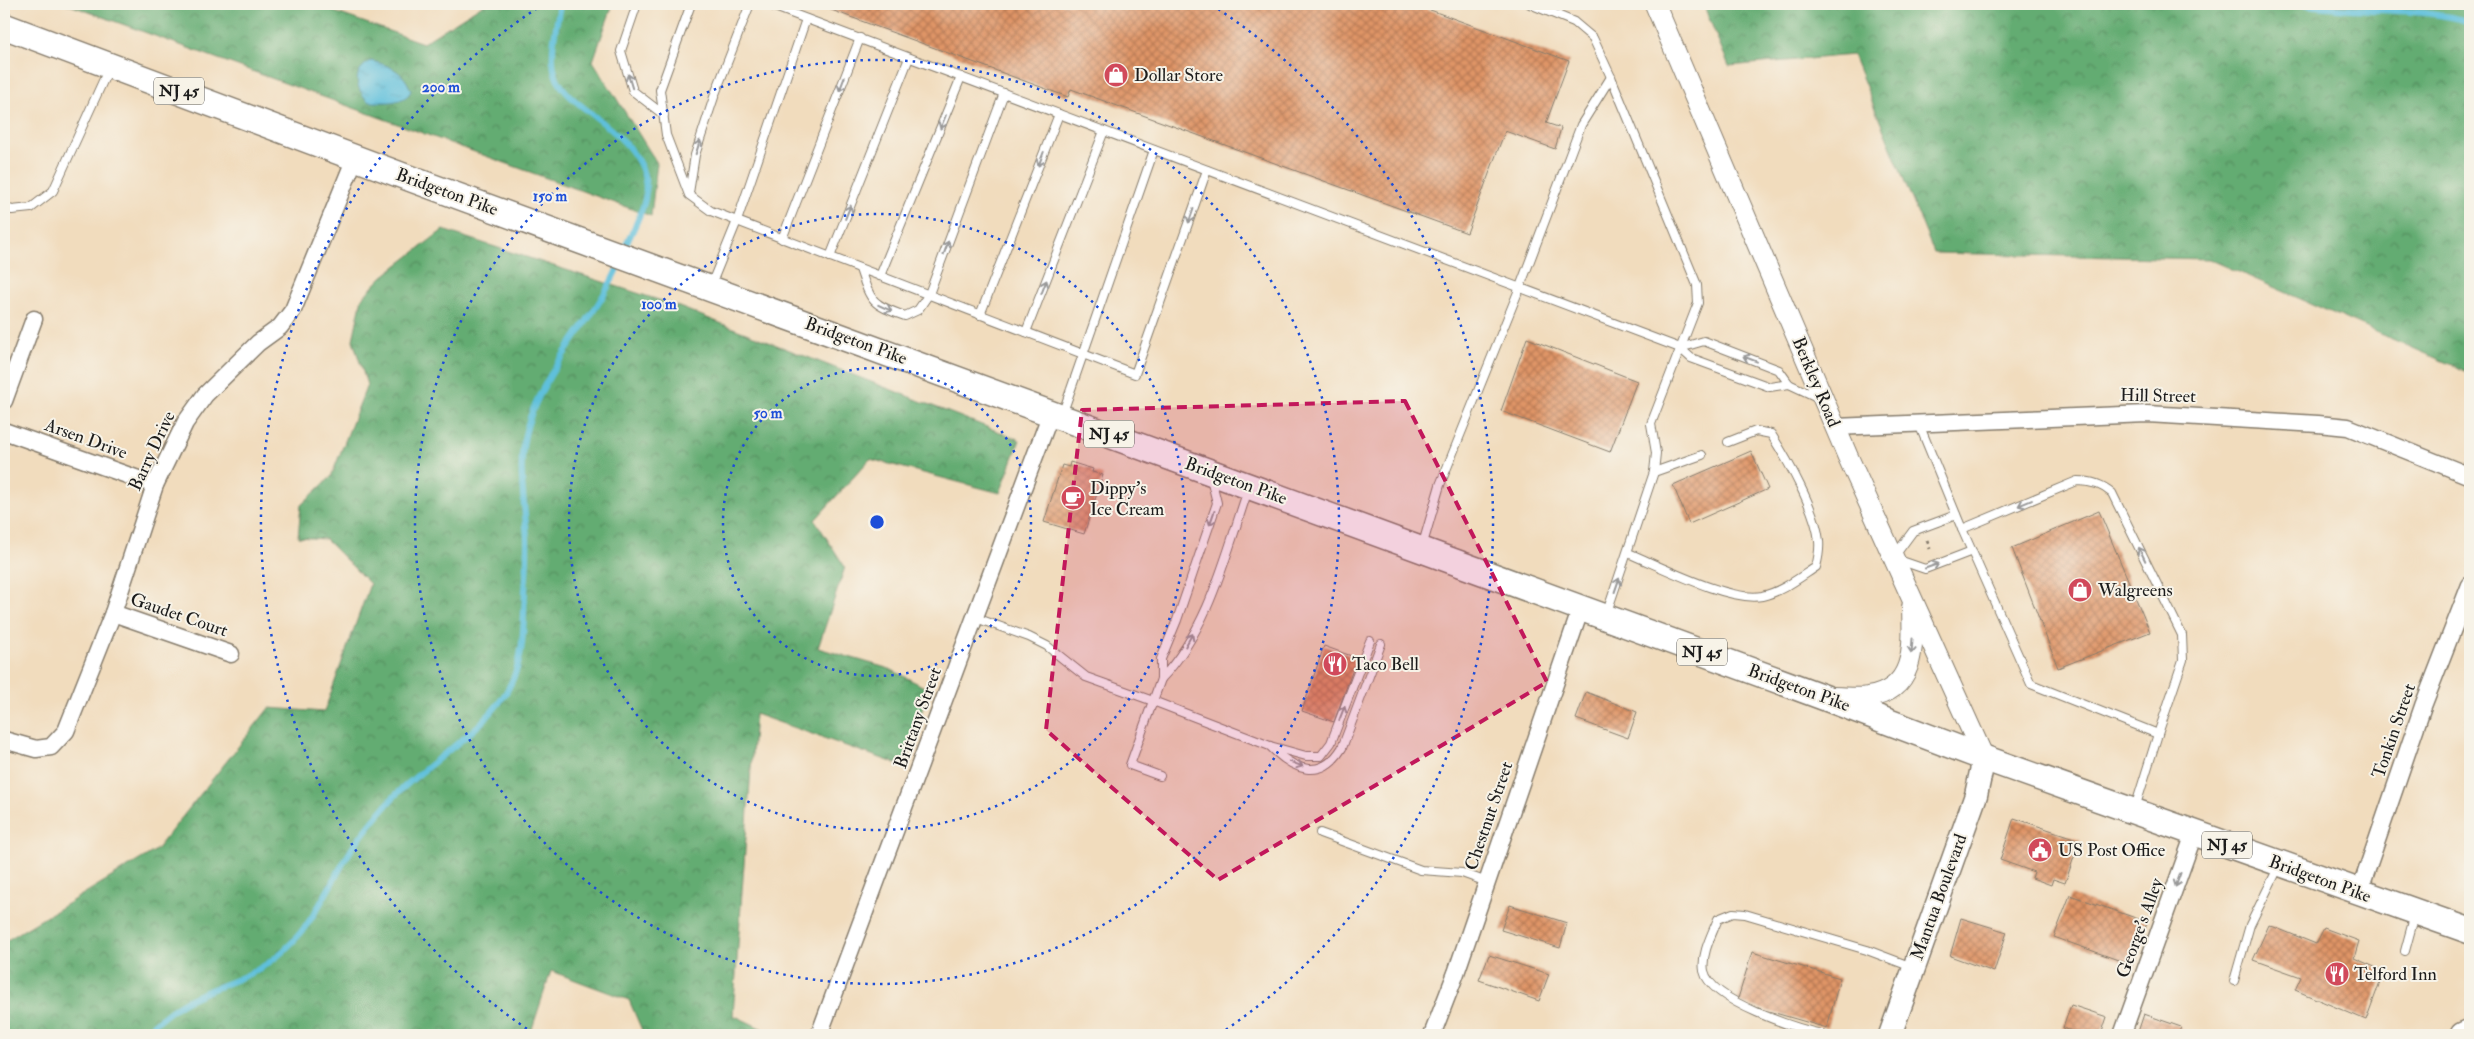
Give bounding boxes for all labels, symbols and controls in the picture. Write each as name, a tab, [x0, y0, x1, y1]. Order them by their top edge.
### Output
shop icon: Dollar Store	[1103, 62, 1129, 88]
place label: Dollar Store	[1134, 64, 1223, 87]
one-way arrow	[625, 74, 635, 90]
one-way arrow	[837, 76, 846, 91]
road number: NJ 45	[154, 78, 204, 104]
text: 200 m	[422, 78, 460, 97]
one-way arrow	[937, 114, 947, 129]
one-way arrow	[693, 139, 703, 155]
one-way arrow	[1036, 151, 1046, 166]
street label: Bridgeton Pike	[393, 163, 502, 221]
text: 150 m	[533, 187, 567, 206]
one-way arrow	[844, 204, 853, 219]
one-way arrow	[1186, 208, 1195, 223]
one-way arrow	[942, 241, 951, 257]
one-way arrow	[1040, 280, 1049, 295]
text: 100 m	[641, 295, 677, 314]
one-way arrow	[877, 304, 892, 313]
street label: Bridgeton Pike	[802, 312, 911, 370]
street label: Berkley Road	[1787, 333, 1845, 431]
one-way arrow	[1743, 354, 1758, 363]
street label: Hill Street	[2120, 384, 2196, 408]
text: 50 m	[754, 404, 783, 423]
street label: Barry Drive	[124, 407, 181, 495]
street label: Arsen Drive	[41, 413, 131, 465]
road number: NJ 45	[1084, 420, 1134, 448]
street label: Bridgeton Pike	[1182, 452, 1291, 510]
place label: Dippy's Ice Cream	[1090, 477, 1164, 521]
cafe icon: Dippy's Ice Cream	[1060, 485, 1086, 511]
one-way arrow	[2018, 498, 2033, 508]
one-way arrow	[1207, 510, 1216, 525]
centre of rings	[868, 513, 886, 531]
one-way arrow	[2137, 547, 2146, 562]
one-way arrow	[1924, 561, 1940, 570]
shop icon: Walgreens	[2067, 577, 2093, 603]
one-way arrow	[1613, 578, 1622, 593]
place label: Walgreens	[2097, 579, 2173, 602]
street label: Gaudet Court	[127, 588, 231, 642]
one-way arrow	[1184, 633, 1194, 648]
road number: NJ 45	[1677, 638, 1727, 666]
one-way arrow	[1908, 638, 1917, 654]
restaurant icon: Taco Bell	[1322, 651, 1348, 677]
place label: Taco Bell	[1352, 653, 1419, 676]
street label: Bridgeton Pike	[1745, 659, 1854, 717]
street label: Brittany Street	[889, 664, 947, 772]
street label: Tonkin Street	[2367, 680, 2421, 781]
one-way arrow	[1338, 706, 1347, 721]
street label: Chestnut Street	[1460, 758, 1518, 873]
one-way arrow	[1287, 760, 1303, 769]
street label: Mantua Boulevard	[1906, 831, 1973, 963]
road number: NJ 45	[2202, 832, 2252, 858]
public building icon: US Post Office	[2027, 837, 2053, 863]
place label: US Post Office	[2058, 839, 2166, 862]
street label: Bridgeton Pike	[2266, 850, 2375, 908]
one-way arrow	[2173, 871, 2182, 887]
street label: George's Alley	[2111, 874, 2169, 981]
restaurant icon: Telford Inn	[2324, 961, 2350, 987]
place label: Telford Inn	[2354, 963, 2437, 986]

